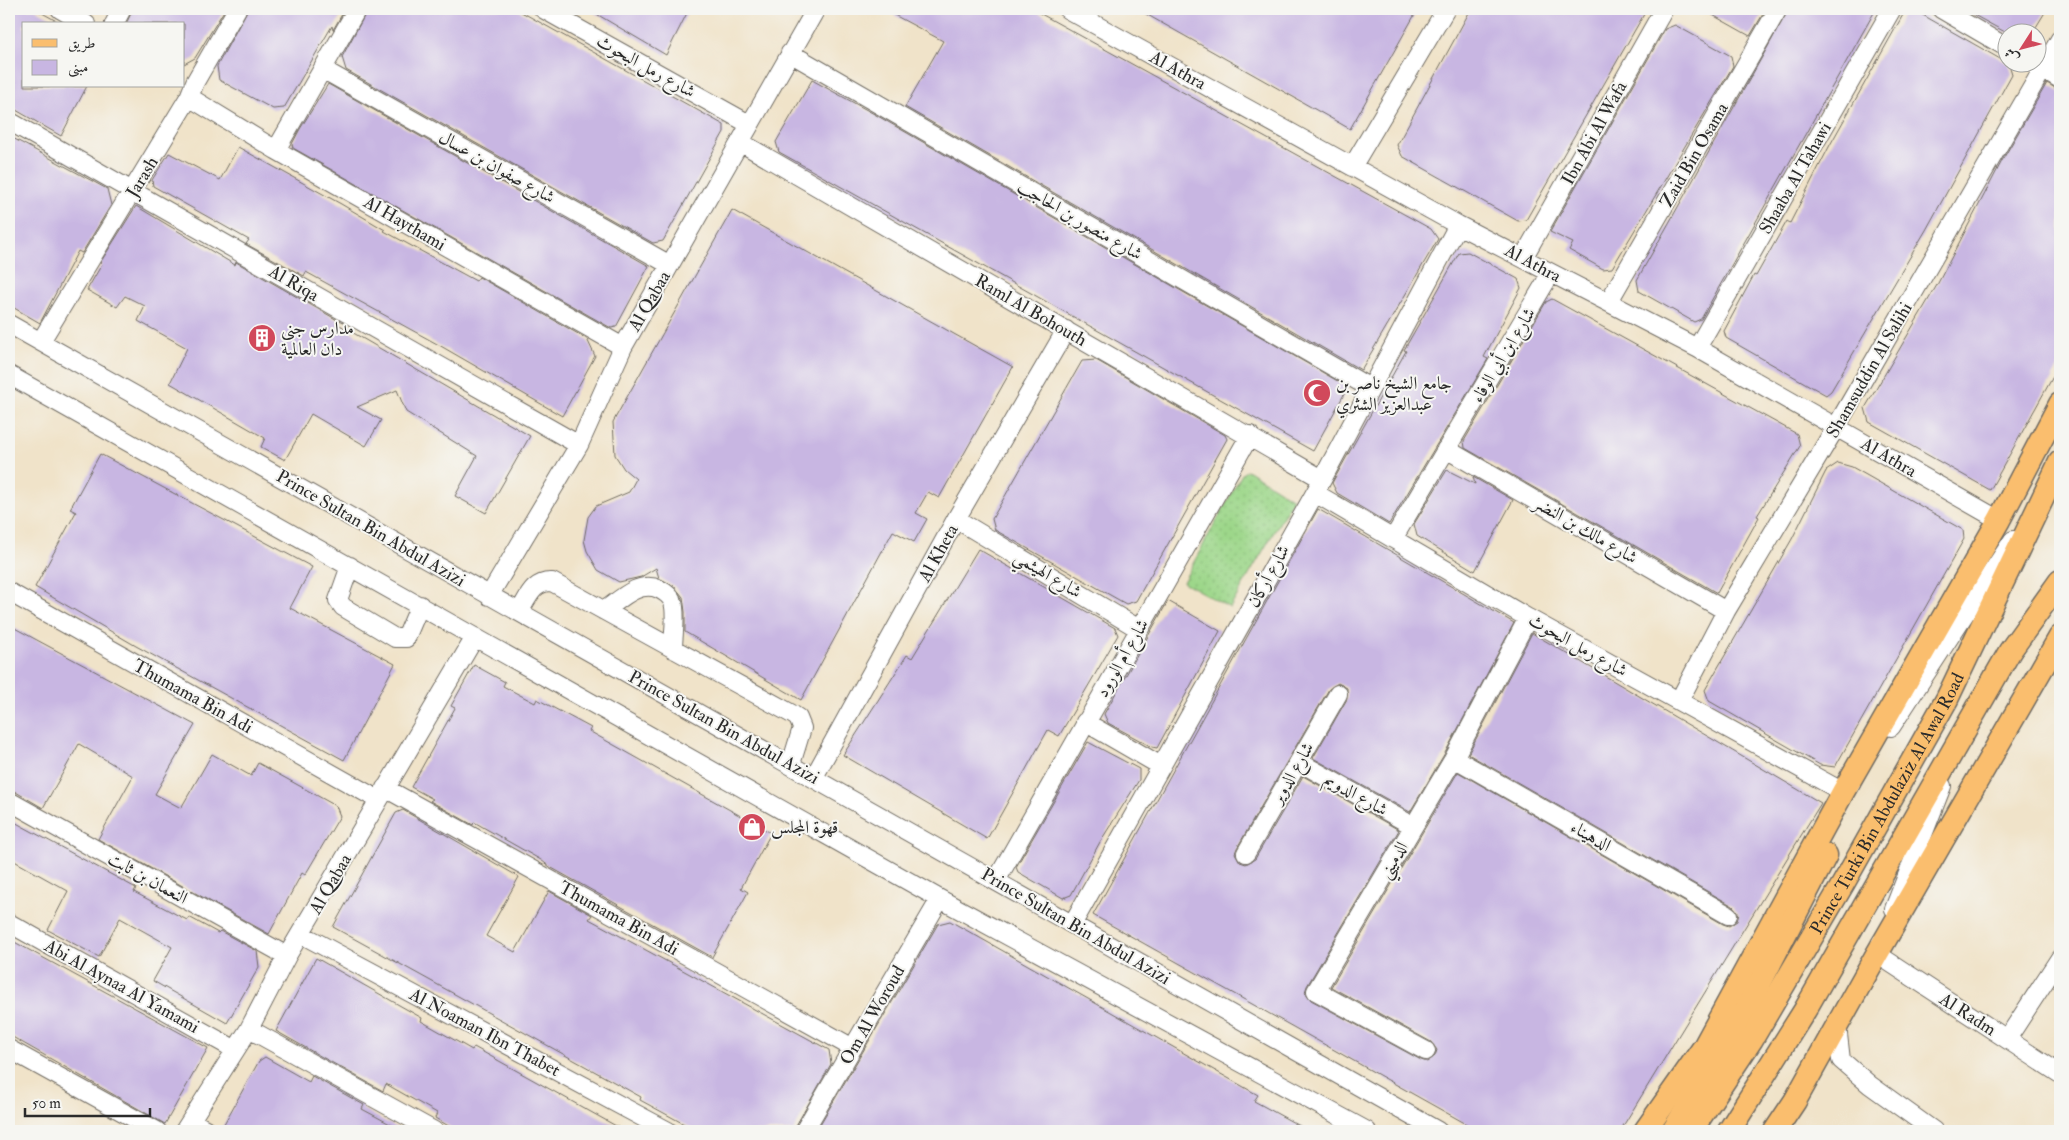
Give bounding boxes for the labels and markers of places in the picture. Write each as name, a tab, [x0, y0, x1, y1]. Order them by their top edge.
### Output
place label: مدارس جنى دان العالمية	[281, 317, 354, 361]
building icon: مدارس جنى دان العالمية	[247, 323, 277, 353]
place label: جامع الشيخ ناصر بن عبدالعزيز الشثري	[1336, 372, 1452, 419]
mosque icon: جامع الشيخ ناصر بن عبدالعزيز الشثري	[1302, 378, 1332, 408]
shop icon: قهوة المجلس	[737, 812, 767, 842]
place label: قهوة المجلس	[771, 816, 838, 839]

